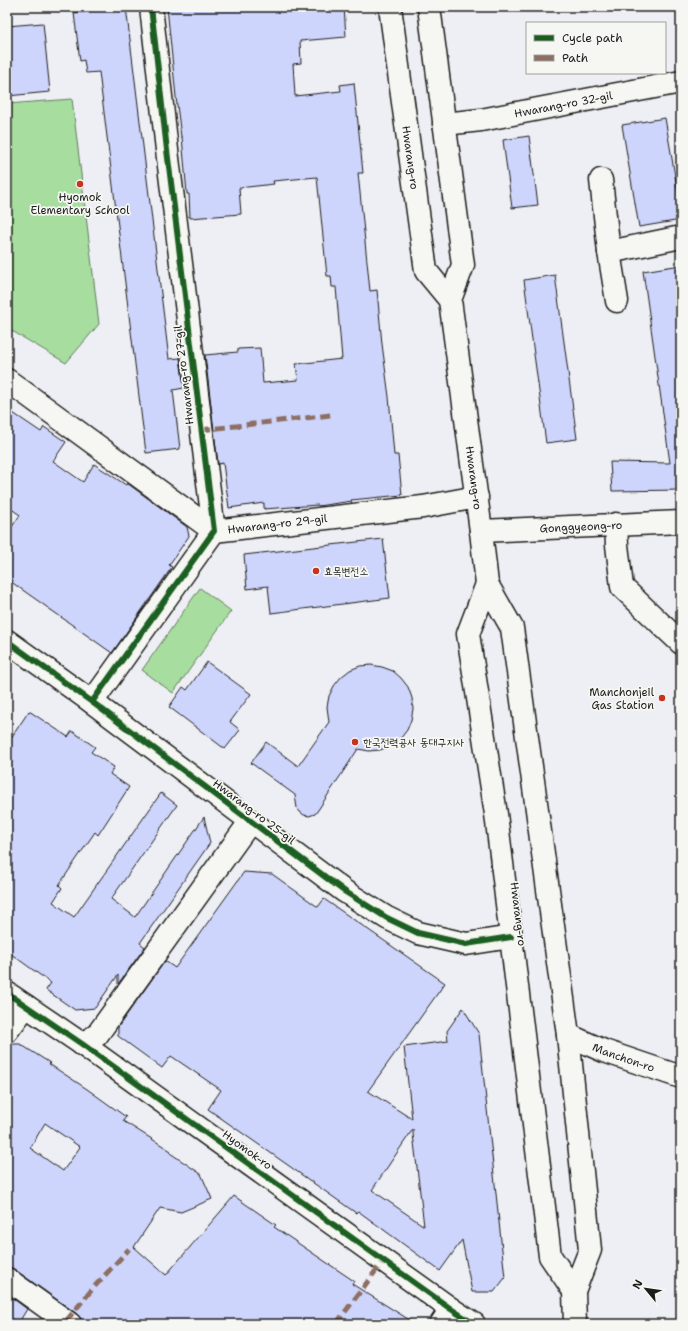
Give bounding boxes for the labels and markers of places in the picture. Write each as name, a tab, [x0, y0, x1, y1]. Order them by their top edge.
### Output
marker: Hyomok Elementary School	[75, 179, 85, 189]
place label: Hyomok Elementary School	[30, 190, 130, 218]
place label: 효목변전소	[324, 564, 368, 579]
marker: 효목변전소	[311, 566, 321, 576]
place label: Manchonjeil Gas Station	[589, 685, 655, 713]
marker: Manchonjeil Gas Station	[657, 693, 667, 703]
place label: 한국전력공사 동대구지사	[363, 735, 464, 750]
marker: 한국전력공사 동대구지사	[350, 737, 360, 747]

